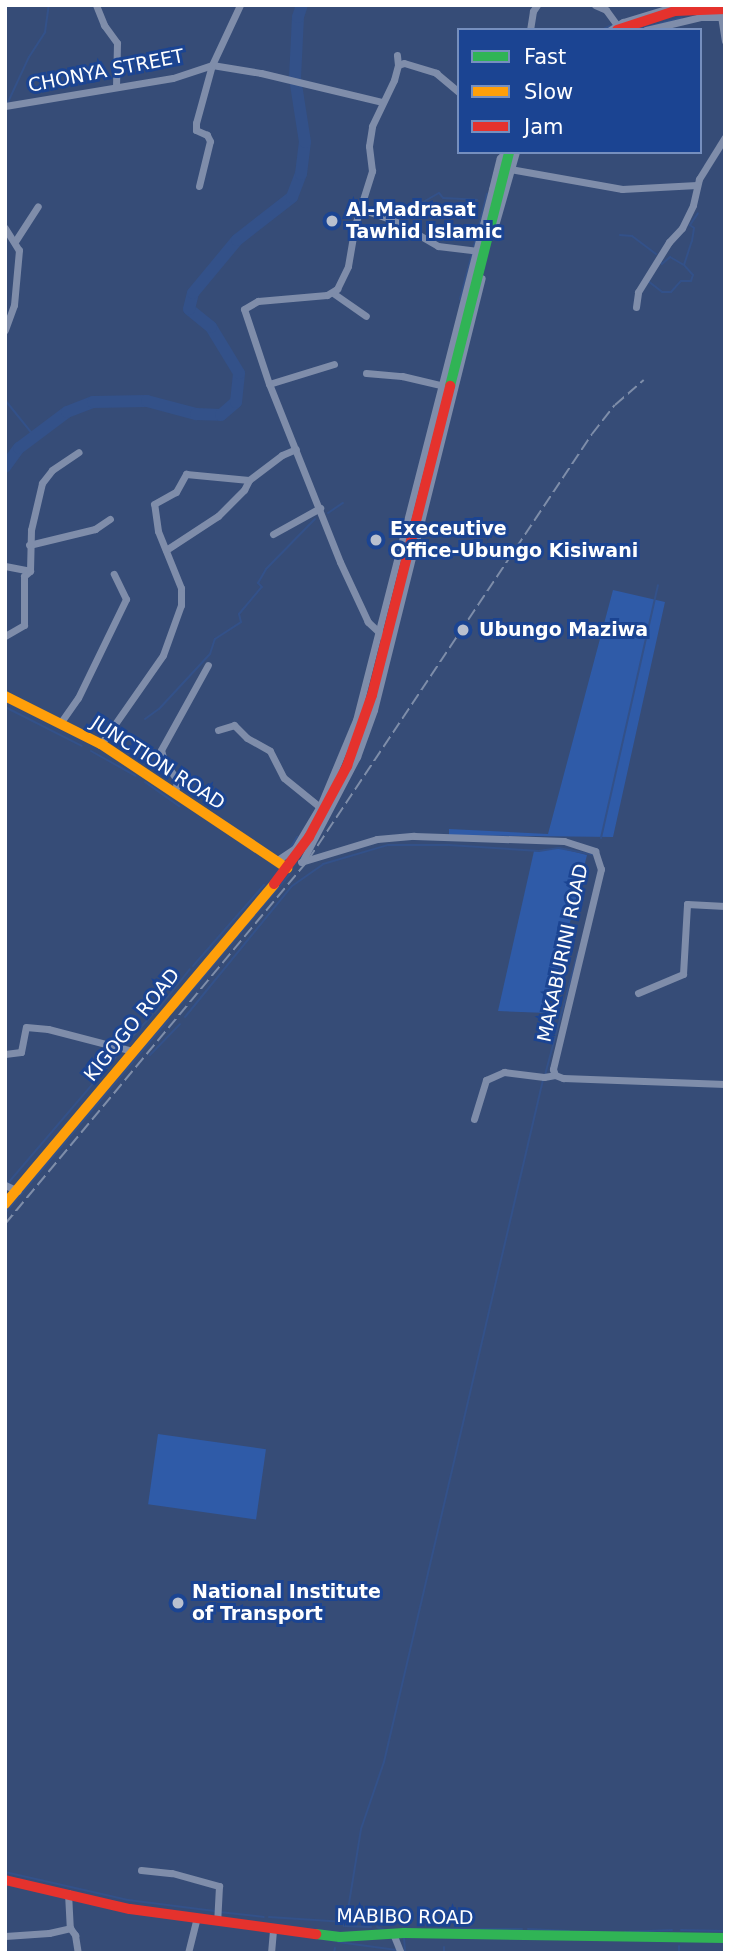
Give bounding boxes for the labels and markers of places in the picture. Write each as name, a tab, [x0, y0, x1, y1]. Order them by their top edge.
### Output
place label: Al-Madrasat Tawhid Islamic	[346, 199, 502, 243]
marker: Al-Madrasat Tawhid Islamic	[324, 213, 340, 229]
place label: Execeutive Office-Ubungo Kisiwani	[390, 518, 638, 562]
marker: Execeutive Office-Ubungo Kisiwani	[368, 532, 384, 548]
place label: Ubungo Maziwa	[479, 619, 648, 641]
marker: Ubungo Maziwa	[453, 620, 473, 640]
place label: National Institute of Transport	[192, 1581, 381, 1625]
marker: National Institute of Transport	[170, 1595, 186, 1611]

